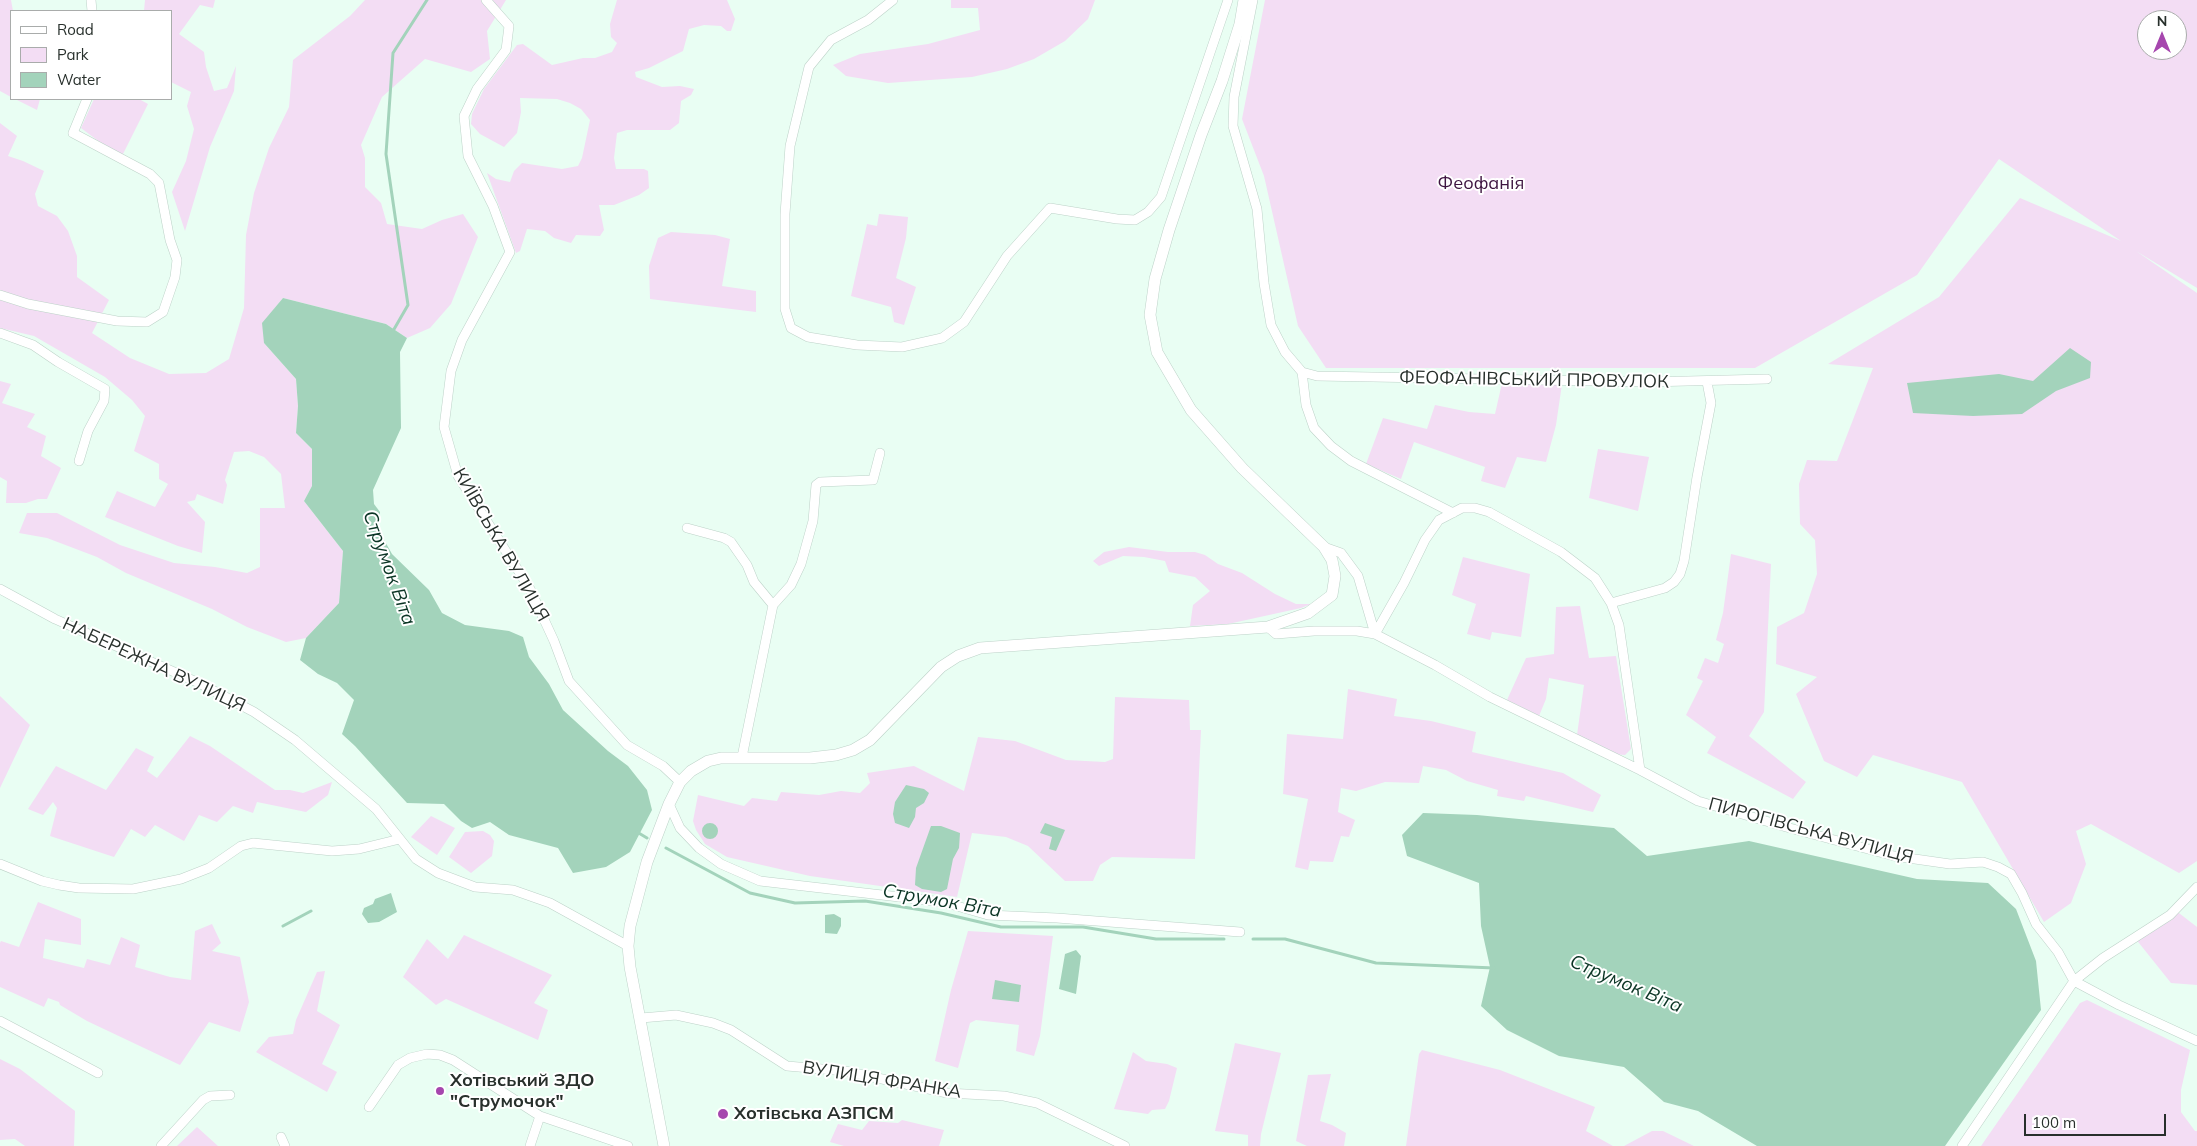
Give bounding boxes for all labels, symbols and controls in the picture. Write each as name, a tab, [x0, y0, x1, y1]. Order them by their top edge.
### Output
legend	[10, 10, 172, 100]
north arrow	[2137, 10, 2187, 60]
text: N	[2157, 12, 2167, 30]
text: Road	[57, 20, 94, 39]
text: Park	[57, 45, 89, 64]
text: Water	[57, 70, 101, 89]
park label: Феофанія	[1438, 173, 1524, 195]
street label: ФЕОФАНІВСЬКИЙ ПРОВУЛОК	[1399, 367, 1669, 393]
street label: КИЇВСЬКА ВУЛИЦЯ	[448, 464, 554, 626]
water label: Струмок Віта	[358, 508, 420, 628]
street label: НАБЕРЕЖНА ВУЛИЦЯ	[59, 613, 249, 717]
street label: ПИРОГІВСЬКА ВУЛИЦЯ	[1706, 793, 1916, 869]
water label: Струмок Віта	[881, 879, 1003, 923]
water label: Струмок Віта	[1566, 950, 1686, 1018]
street label: ВУЛИЦЯ ФРАНКА	[801, 1057, 963, 1103]
place label: Хотівський ЗДО "Струмочок"	[450, 1070, 594, 1112]
marker: Хотівський ЗДО "Струмочок"	[434, 1085, 446, 1097]
place label: Хотівська АЗПСМ	[734, 1103, 894, 1125]
scale bar	[2027, 1104, 2170, 1136]
marker: Хотівська АЗПСМ	[716, 1107, 730, 1121]
text: 100 m	[2032, 1113, 2076, 1132]

